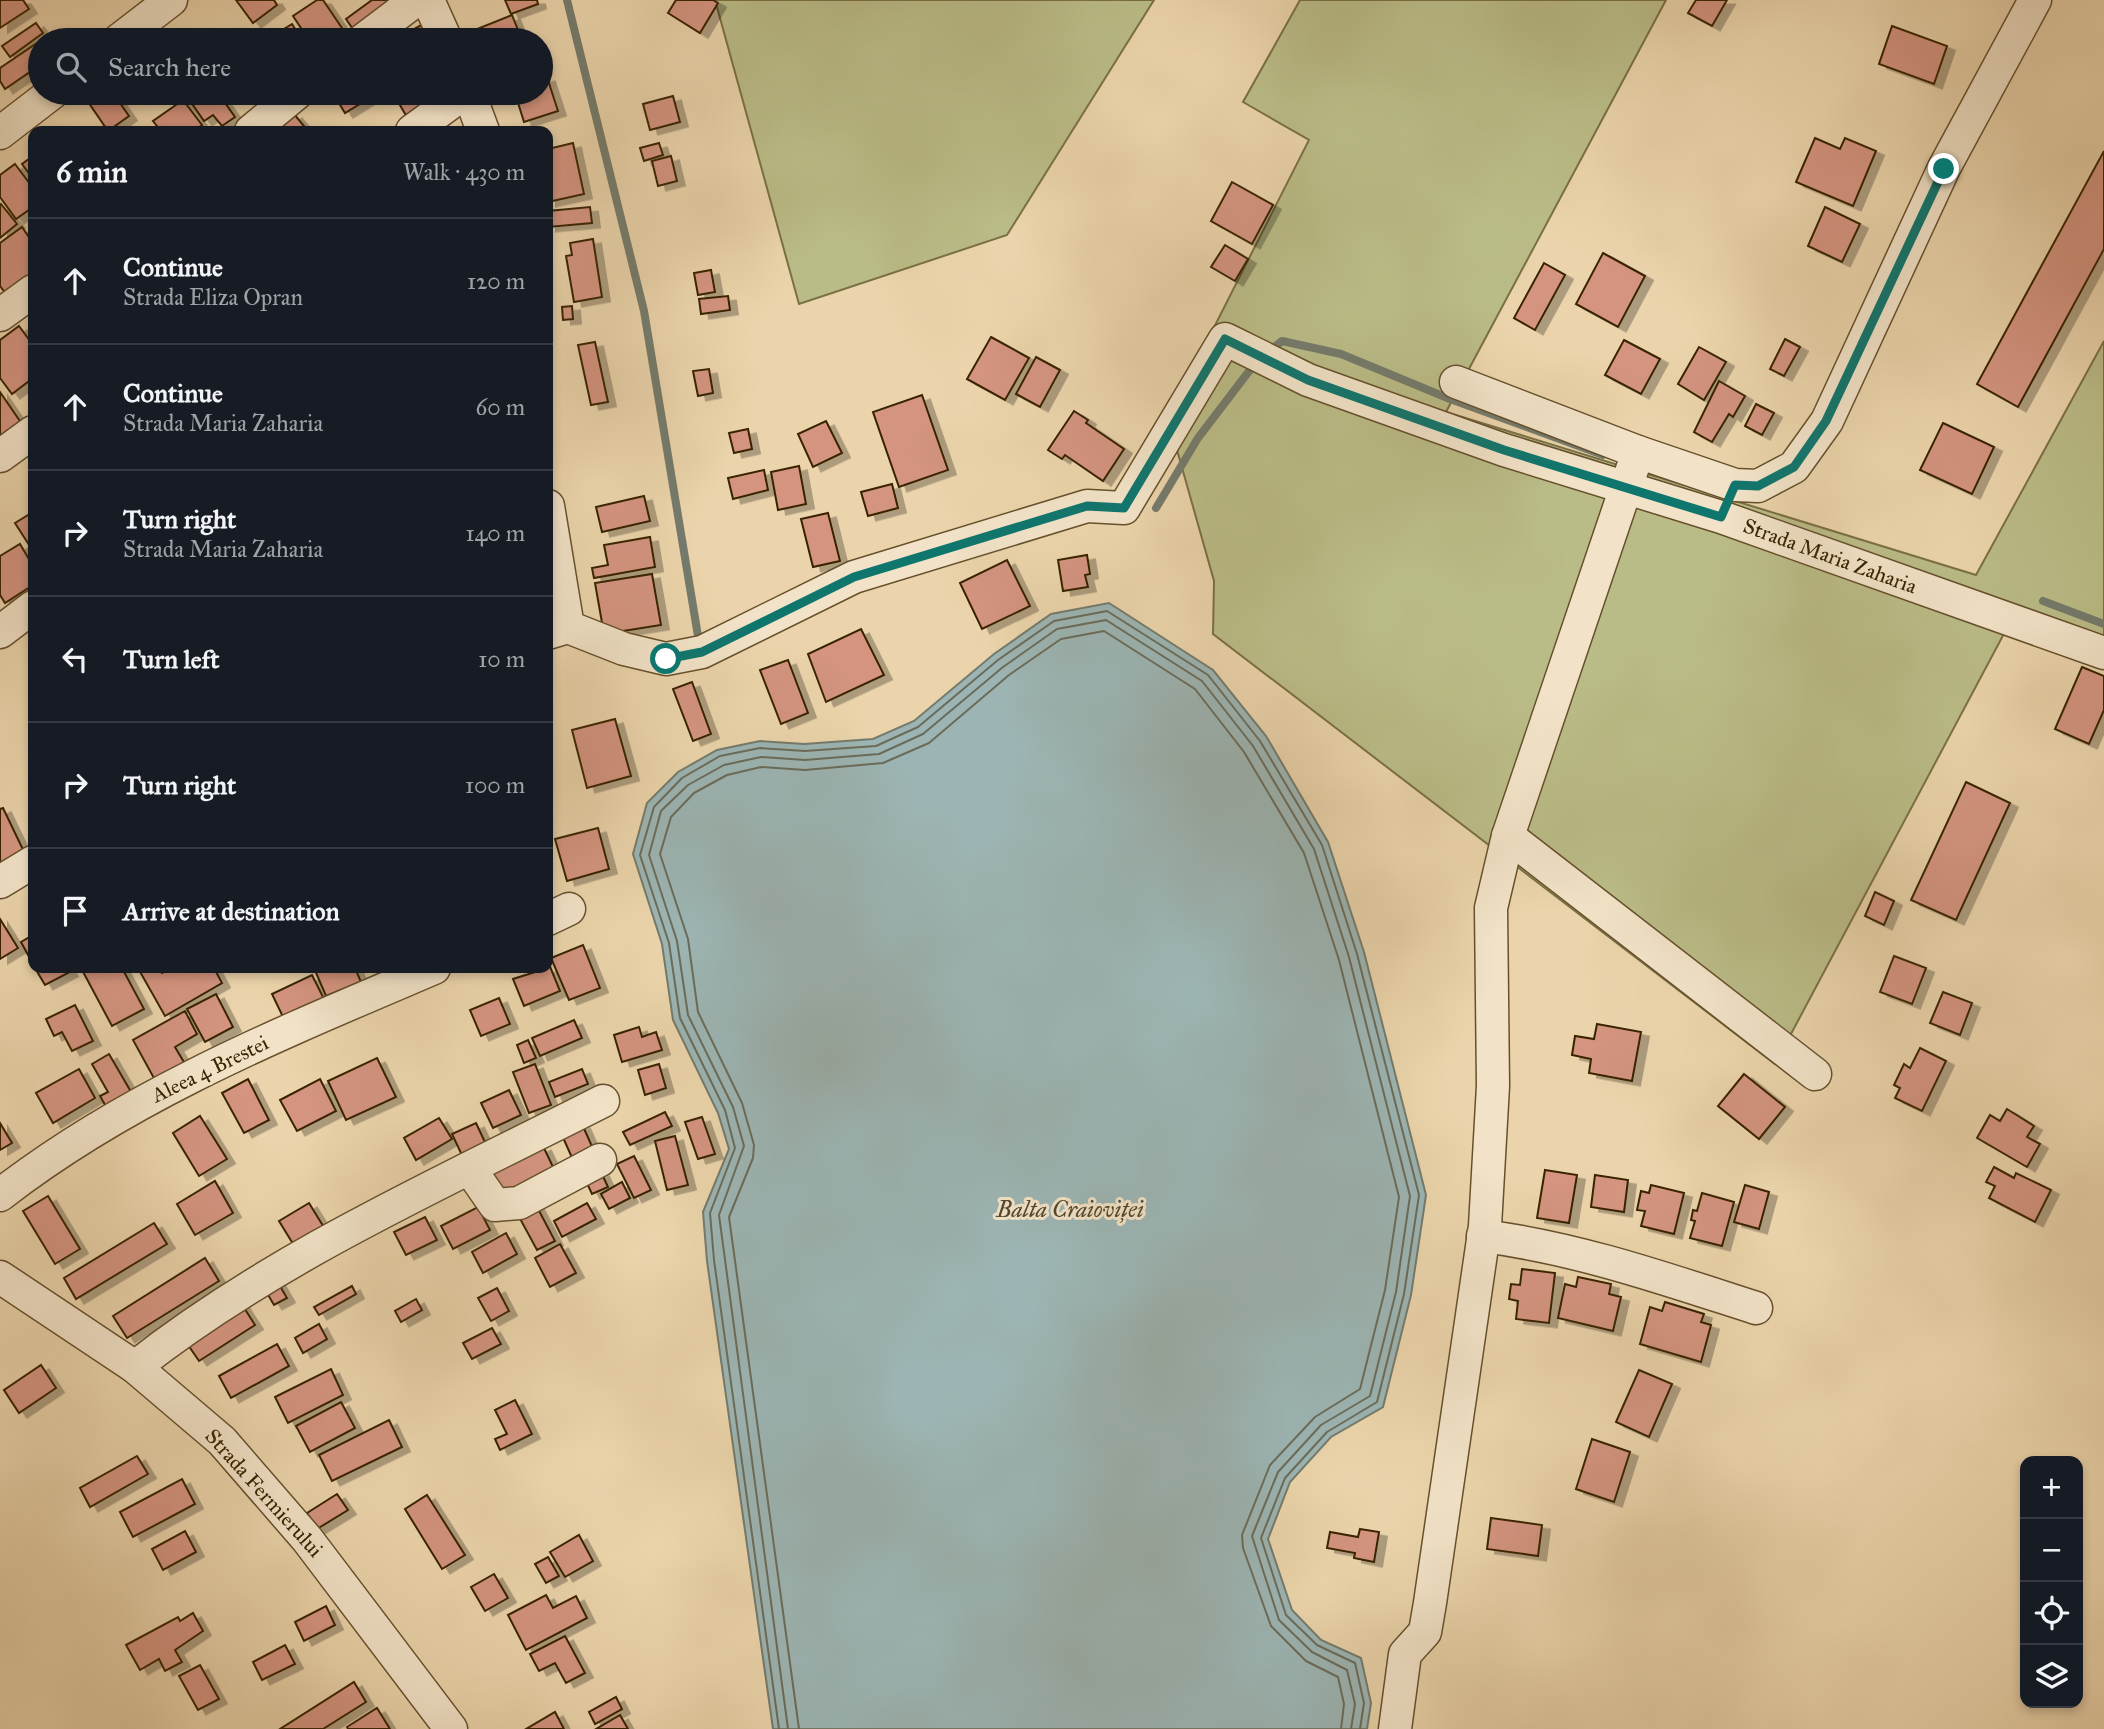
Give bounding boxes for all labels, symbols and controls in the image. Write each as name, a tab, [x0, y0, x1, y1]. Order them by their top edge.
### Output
search box	[28, 28, 553, 105]
icon: search	[52, 48, 90, 86]
text: Search here	[108, 51, 231, 83]
route end	[1928, 153, 1959, 184]
text: 6 min	[56, 154, 128, 190]
text: Walk · 430 m	[403, 158, 525, 186]
text: Continue	[123, 251, 223, 283]
icon: ahead	[56, 262, 94, 300]
text: 120 m	[467, 267, 525, 295]
text: Strada Eliza Opran	[123, 283, 303, 311]
text: Continue	[123, 377, 223, 409]
icon: ahead	[56, 388, 94, 426]
text: 60 m	[476, 393, 525, 421]
text: Strada Maria Zaharia	[123, 409, 323, 437]
text: Turn right	[123, 503, 236, 535]
street label: Strada Maria Zaharia	[1740, 513, 1920, 600]
icon: right	[56, 514, 94, 552]
text: 140 m	[465, 519, 525, 547]
text: Strada Maria Zaharia	[123, 535, 323, 563]
icon: left	[56, 640, 94, 678]
text: Turn left	[123, 643, 219, 675]
route start	[650, 643, 681, 674]
text: 10 m	[478, 645, 525, 673]
icon: right	[56, 766, 94, 804]
text: Turn right	[123, 769, 236, 801]
text: 100 m	[465, 771, 525, 799]
icon: arrive	[56, 892, 94, 930]
text: Arrive at destination	[123, 895, 340, 927]
street label: Aleea 4 Brestei	[146, 1029, 273, 1109]
water label: Balta Craioviței	[995, 1195, 1144, 1223]
street label: Strada Fermierului	[200, 1423, 329, 1563]
map controls	[2020, 1456, 2083, 1708]
button: +	[2020, 1456, 2083, 1519]
button: −	[2020, 1519, 2083, 1582]
button: locate	[2020, 1582, 2083, 1645]
button: layers	[2020, 1645, 2083, 1708]

